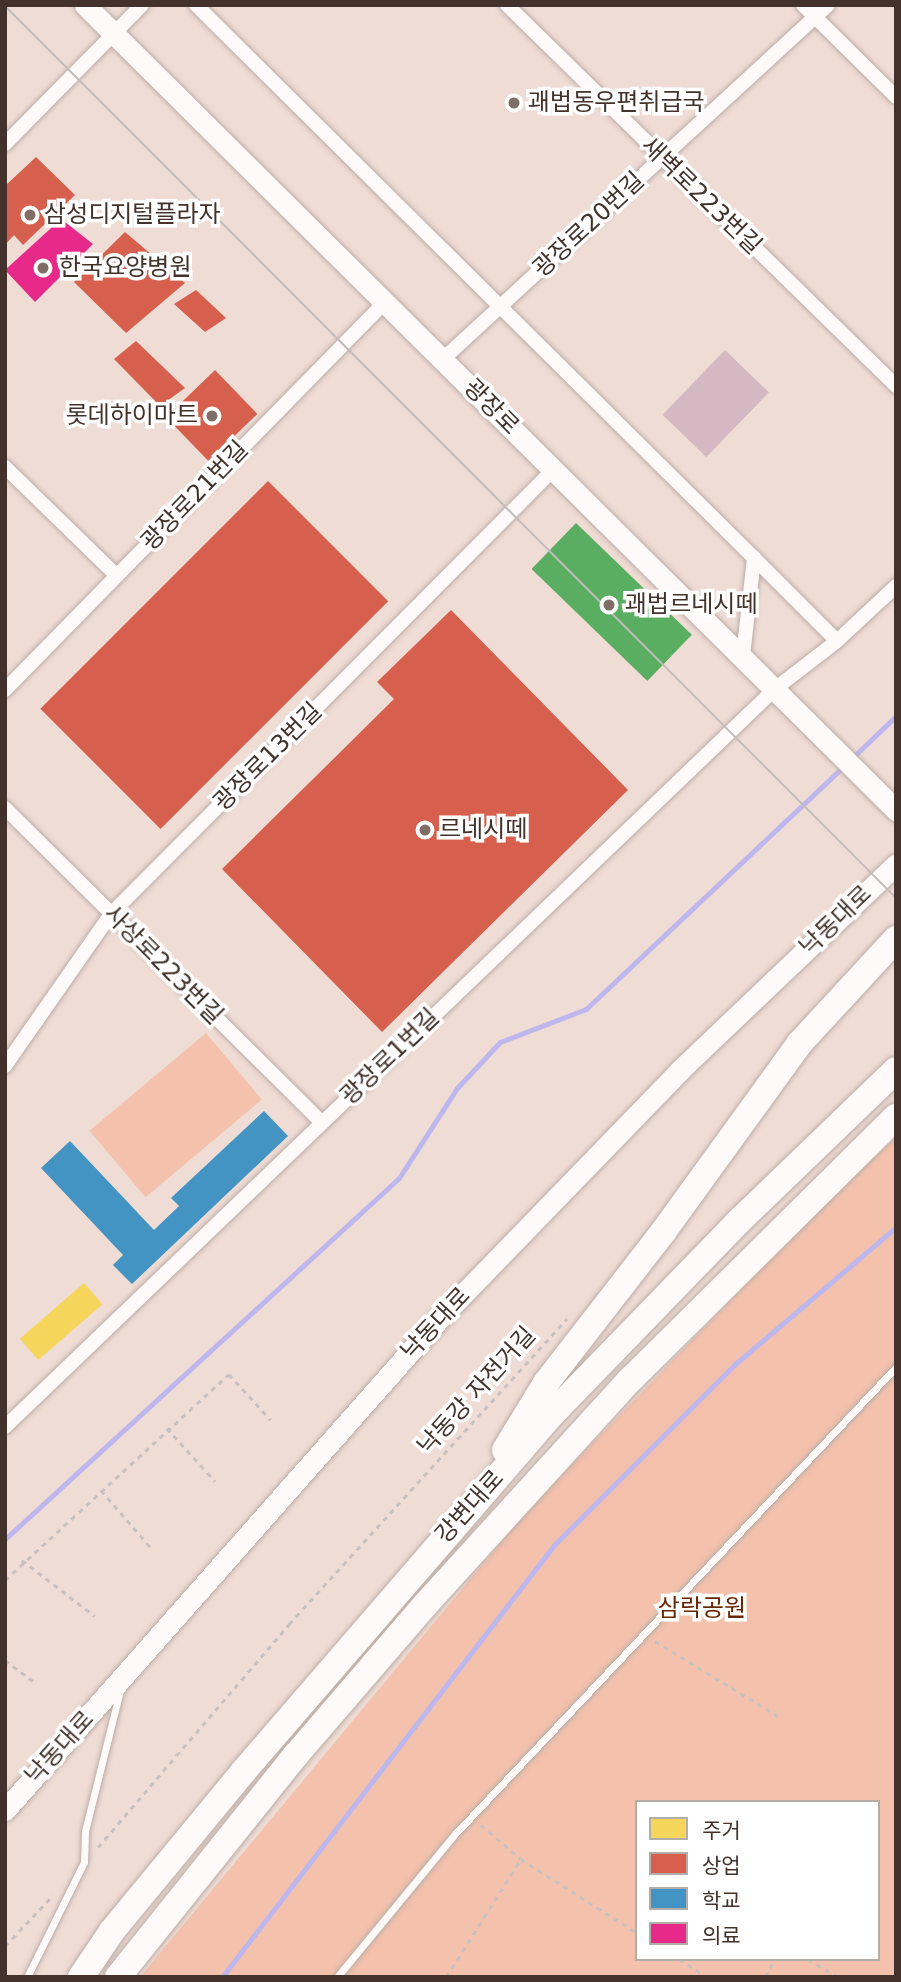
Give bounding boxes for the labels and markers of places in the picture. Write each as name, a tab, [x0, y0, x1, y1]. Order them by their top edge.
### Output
place label: 괘법동우편취급국	[528, 89, 705, 117]
marker: 괘법동우편취급국	[506, 95, 522, 111]
place label: 삼성디지털플라자	[44, 201, 221, 229]
marker: 삼성디지털플라자	[22, 207, 38, 223]
place label: 한국요양병원	[59, 254, 191, 282]
marker: 한국요양병원	[33, 258, 53, 278]
place label: 롯데하이마트	[66, 402, 198, 430]
marker: 롯데하이마트	[204, 408, 220, 424]
place label: 괘법르네시떼	[625, 591, 757, 619]
marker: 괘법르네시떼	[599, 595, 619, 615]
place label: 르네시떼	[439, 816, 527, 844]
marker: 르네시떼	[417, 822, 433, 838]

